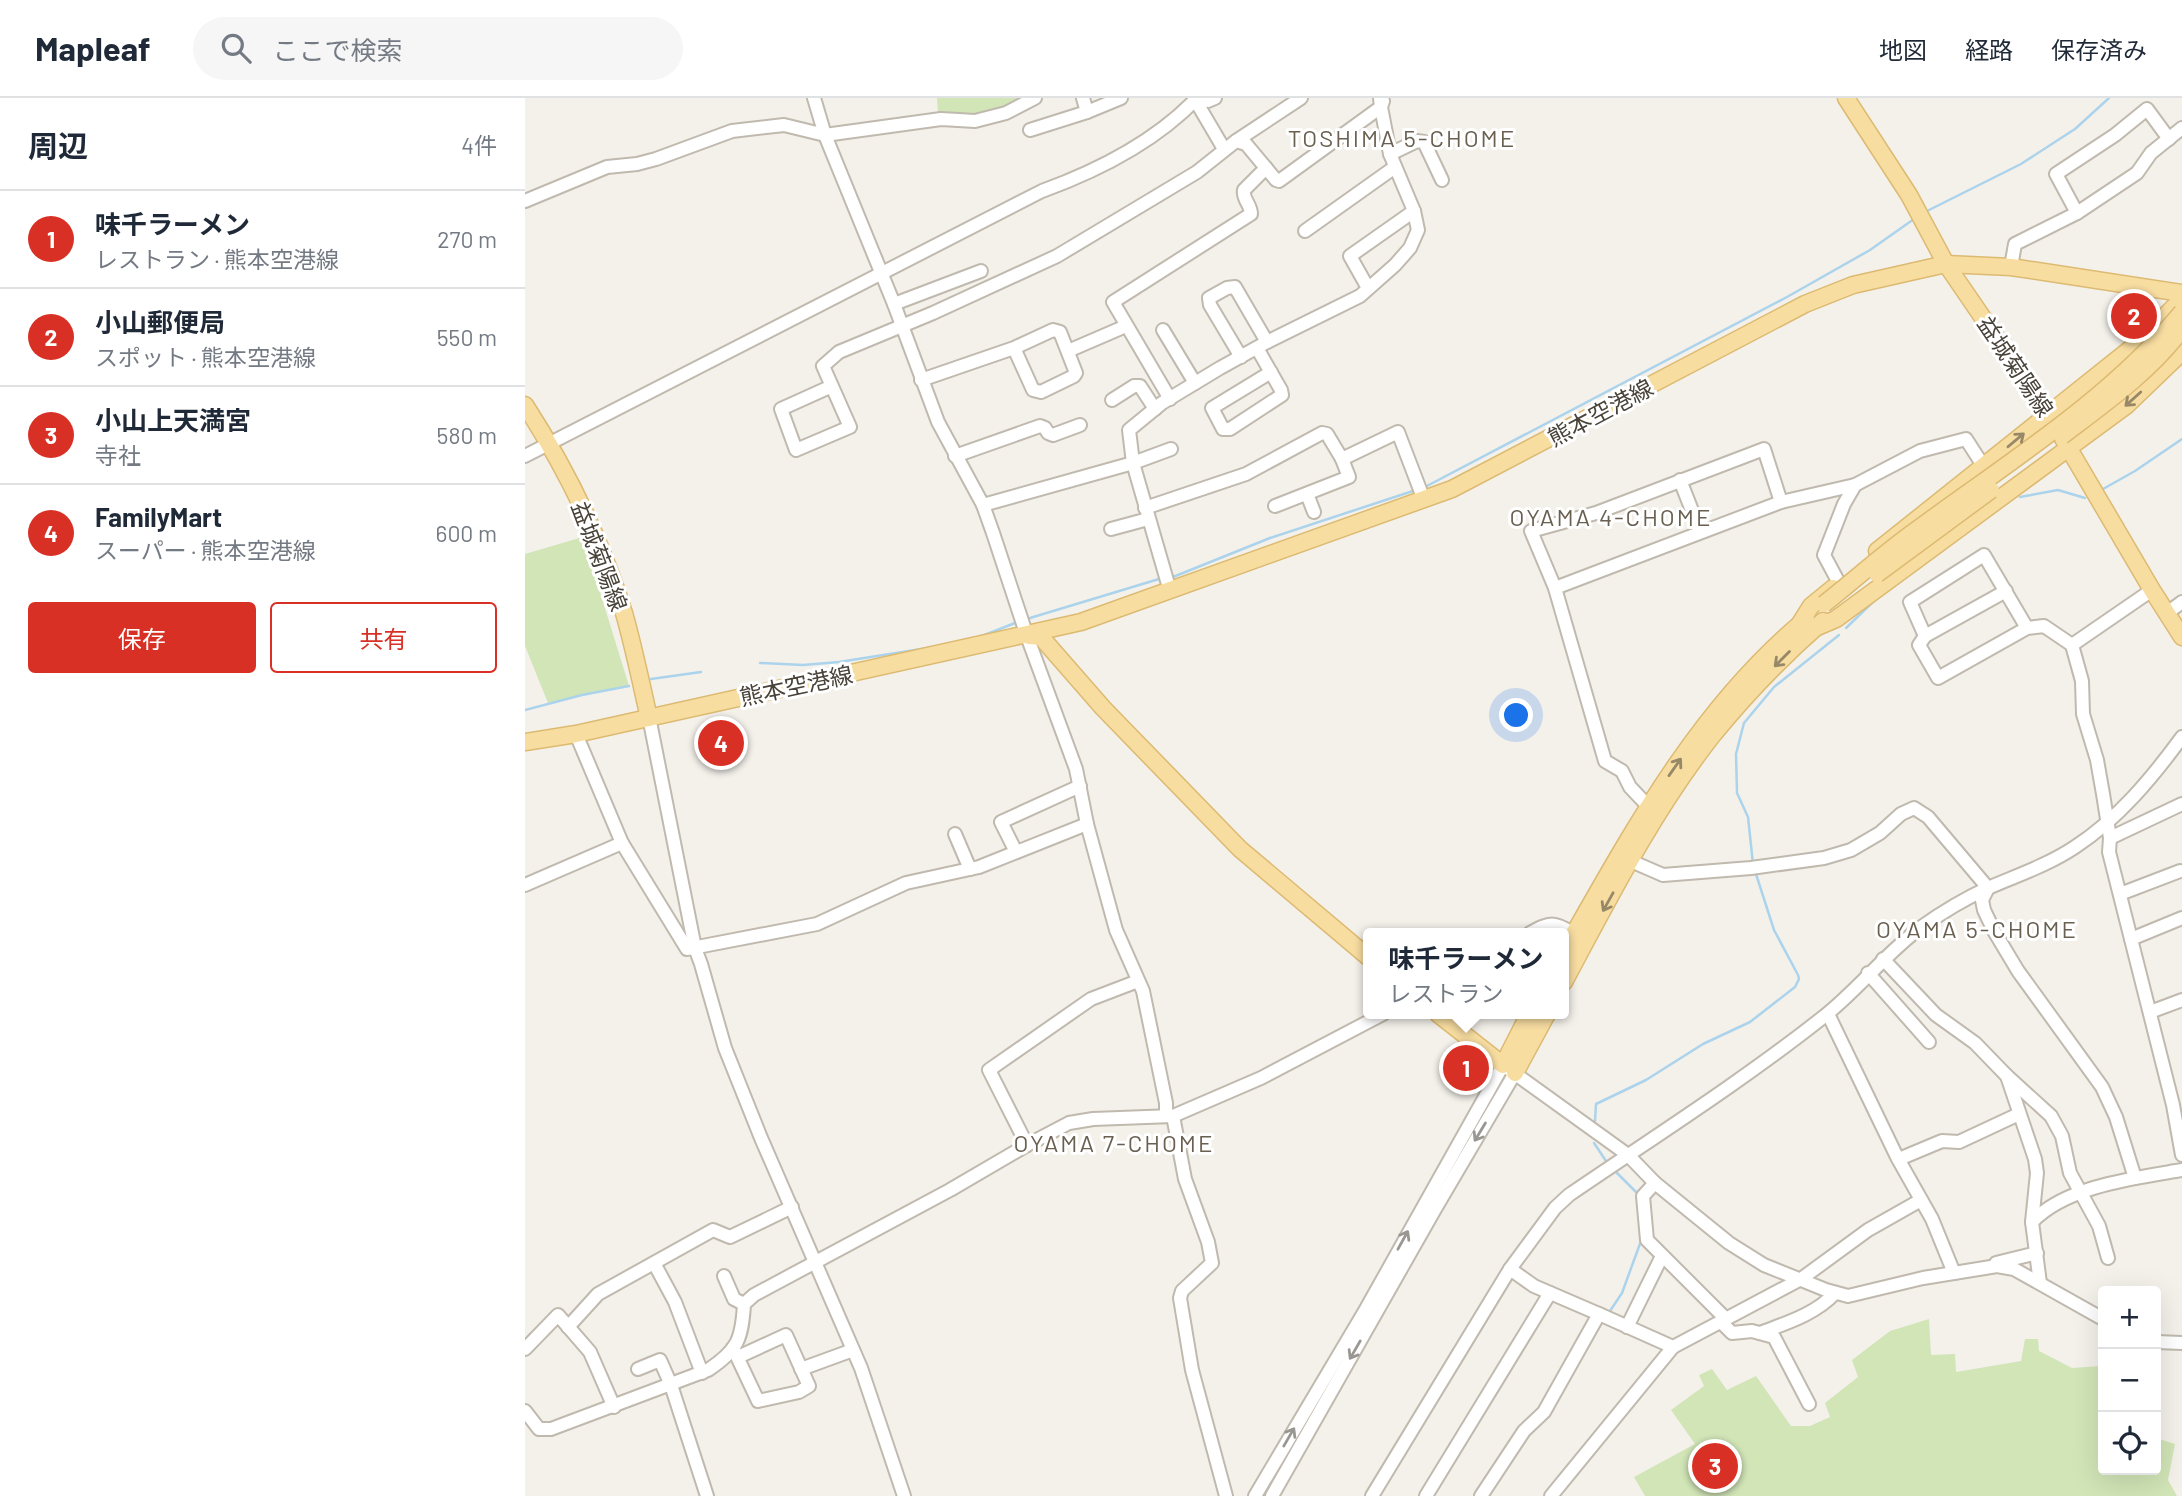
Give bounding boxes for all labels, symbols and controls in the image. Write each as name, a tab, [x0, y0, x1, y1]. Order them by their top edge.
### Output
search box	[193, 17, 683, 80]
text: Mapleaf	[35, 28, 151, 68]
icon: search	[217, 29, 255, 67]
text: ここで検索	[273, 34, 403, 65]
text: 地図	[1879, 35, 1927, 64]
text: 経路	[1965, 35, 2013, 64]
text: 保存済み	[2051, 35, 2147, 64]
district label: TOSHIMA 5-CHOME	[1288, 123, 1516, 152]
text: 周辺	[28, 127, 88, 163]
text: 4件	[461, 131, 497, 159]
text: 味千ラーメン	[95, 208, 250, 239]
text: 1	[47, 225, 55, 253]
text: 270 m	[437, 225, 497, 253]
text: レストラン · 熊本空港線	[95, 245, 339, 273]
pin: 2	[2111, 290, 2157, 342]
text: 小山郵便局	[95, 306, 225, 337]
street label: 益城菊陽線	[1972, 311, 2060, 421]
text: 2	[45, 323, 57, 351]
text: 550 m	[437, 323, 497, 351]
text: スポット · 熊本空港線	[95, 343, 316, 371]
street label: 熊本空港線	[1543, 373, 1657, 451]
one-way arrow	[2124, 391, 2142, 407]
text: 小山上天満宮	[95, 404, 251, 435]
text: 3	[45, 421, 57, 449]
text: 580 m	[437, 421, 497, 449]
one-way arrow	[2007, 432, 2025, 448]
text: 寺社	[95, 441, 141, 469]
street label: 益城菊陽線	[566, 497, 634, 615]
text: FamilyMart	[95, 501, 222, 532]
district label: OYAMA 4-CHOME	[1510, 502, 1712, 531]
text: 4	[44, 519, 58, 547]
text: 600 m	[436, 519, 497, 547]
text: スーパー · 熊本空港線	[95, 536, 316, 564]
button: 保存	[28, 602, 256, 673]
button: 共有	[270, 602, 497, 673]
one-way arrow	[1774, 650, 1791, 667]
street label: 熊本空港線	[737, 659, 855, 711]
your location	[1499, 698, 1533, 732]
pin: 4	[698, 717, 744, 769]
one-way arrow	[1668, 758, 1682, 777]
one-way arrow	[1600, 891, 1614, 912]
district label: OYAMA 5-CHOME	[1876, 914, 2078, 943]
popup	[1363, 928, 1569, 1019]
text: 味千ラーメン	[1389, 942, 1543, 973]
text: レストラン	[1389, 979, 1504, 1007]
pin: 1	[1443, 1042, 1489, 1094]
one-way arrow	[1473, 1121, 1487, 1141]
district label: OYAMA 7-CHOME	[1013, 1128, 1215, 1157]
one-way arrow	[1397, 1230, 1411, 1251]
map controls	[2098, 1286, 2161, 1475]
button: +	[2098, 1286, 2161, 1349]
one-way arrow	[1348, 1339, 1361, 1360]
button: −	[2098, 1349, 2161, 1412]
button: locate	[2098, 1412, 2161, 1475]
one-way arrow	[1283, 1427, 1297, 1447]
pin: 3	[1692, 1440, 1738, 1492]

